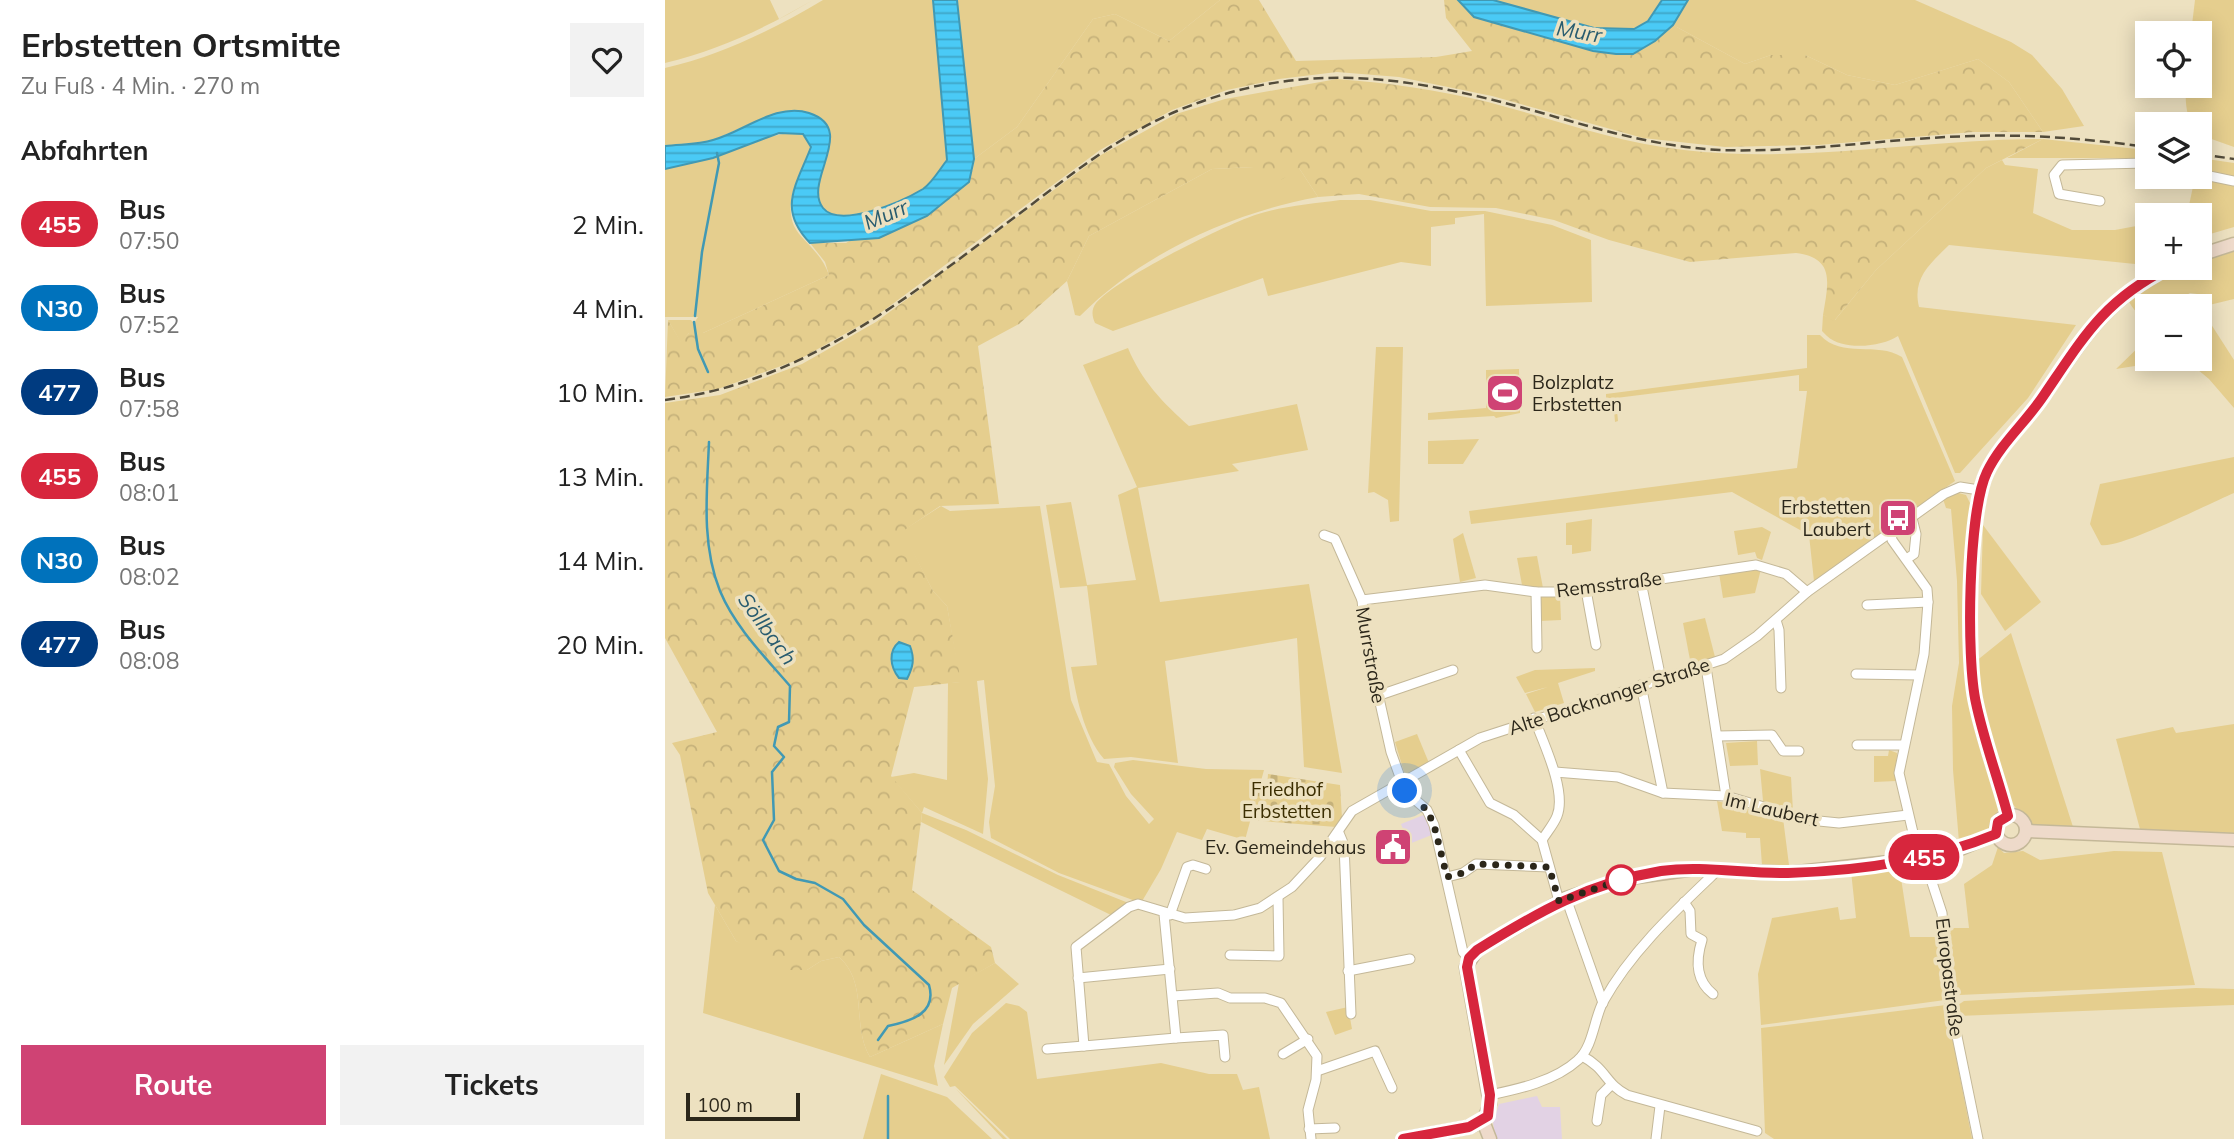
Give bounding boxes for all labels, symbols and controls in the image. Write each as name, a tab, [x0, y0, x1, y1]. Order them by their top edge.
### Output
water label: Murr	[1555, 14, 1605, 48]
map controls	[2135, 21, 2212, 371]
button: locate	[2135, 21, 2212, 98]
button: heart	[570, 23, 644, 97]
text: Erbstetten Ortsmitte	[21, 24, 341, 65]
text: Zu Fuß · 4 Min. · 270 m	[21, 71, 260, 100]
button: layers	[2135, 112, 2212, 189]
text: Abfahrten	[21, 134, 148, 167]
text: Bus	[119, 193, 165, 226]
water label: Murr	[860, 193, 913, 235]
button: +	[2135, 203, 2212, 280]
text: 2 Min.	[572, 208, 644, 241]
text: 455	[38, 209, 81, 239]
text: 07:50	[119, 226, 179, 255]
text: Bus	[119, 277, 165, 310]
text: 4 Min.	[572, 292, 644, 325]
text: N30	[36, 293, 83, 323]
button: −	[2135, 294, 2212, 371]
text: 07:52	[119, 310, 179, 339]
text: Bus	[119, 361, 165, 394]
place label: Bolzplatz Erbstetten	[1532, 370, 1622, 416]
sports icon: Bolzplatz Erbstetten	[1484, 372, 1526, 414]
text: 10 Min.	[556, 376, 644, 409]
text: 477	[38, 377, 81, 407]
text: 07:58	[119, 394, 179, 423]
text: Bus	[119, 445, 165, 478]
text: 13 Min.	[556, 460, 644, 493]
text: 455	[38, 461, 81, 491]
text: 08:01	[119, 478, 179, 507]
place label: Erbstetten Laubert	[1781, 495, 1871, 541]
bus stop icon: Erbstetten Laubert	[1877, 497, 1919, 539]
text: Bus	[119, 529, 165, 562]
text: 14 Min.	[556, 544, 644, 577]
text: N30	[36, 545, 83, 575]
text: 08:02	[119, 562, 179, 591]
street label: Remsstraße	[1555, 566, 1663, 602]
water label: Söllbach	[733, 587, 803, 670]
street label: Murrstraße	[1351, 605, 1391, 705]
text: Bus	[119, 613, 165, 646]
text: 20 Min.	[556, 628, 644, 661]
text: 477	[38, 629, 81, 659]
text: 08:08	[119, 646, 179, 675]
street label: Alte Backnanger Straße	[1505, 652, 1713, 740]
your location	[1387, 773, 1422, 808]
park label: Friedhof Erbstetten	[1242, 777, 1332, 823]
street label: Im Laubert	[1723, 787, 1821, 831]
public building icon: Ev. Gemeindehaus	[1372, 826, 1414, 868]
line badge: 455	[1884, 834, 1964, 880]
place label: Ev. Gemeindehaus	[1205, 835, 1366, 859]
text: 455	[1902, 842, 1946, 872]
unlabelled marker	[1606, 865, 1636, 895]
street label: Europastraße	[1931, 916, 1969, 1038]
button: Route	[21, 1045, 326, 1125]
button: Tickets	[340, 1045, 644, 1125]
scale bar	[686, 1090, 800, 1122]
text: 100 m	[697, 1093, 753, 1117]

